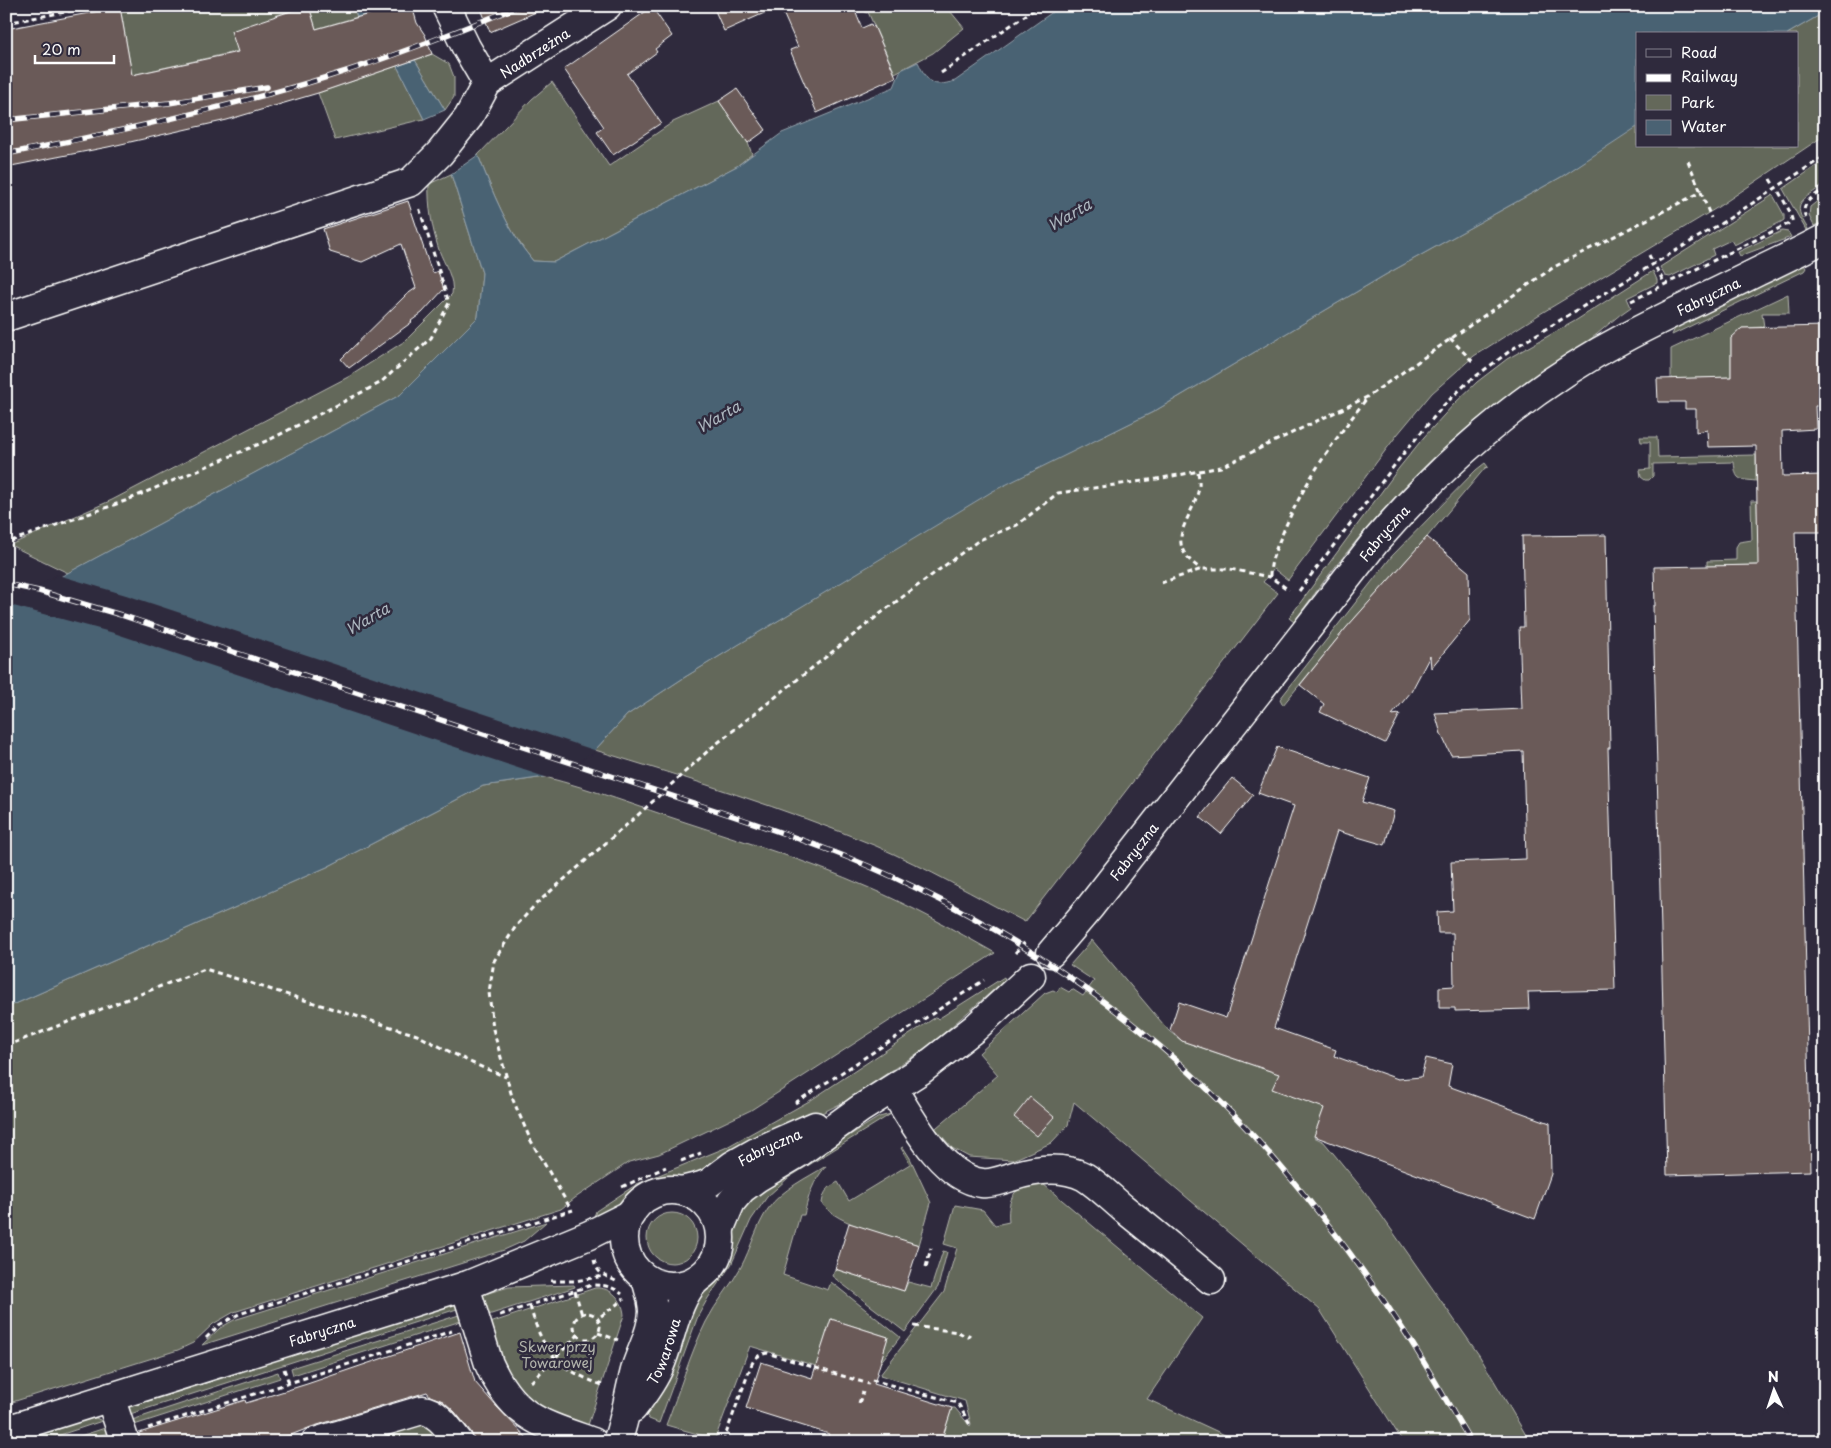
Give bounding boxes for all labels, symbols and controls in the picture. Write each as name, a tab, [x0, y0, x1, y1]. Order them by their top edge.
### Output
street label: Nadbrzeżna	[495, 22, 574, 83]
scale bar	[35, 32, 114, 64]
legend	[1636, 32, 1798, 148]
text: 20 m	[42, 37, 81, 60]
text: Road	[1681, 40, 1717, 63]
text: Railway	[1681, 64, 1738, 87]
text: Park	[1681, 90, 1715, 113]
text: Water	[1681, 114, 1726, 137]
water label: Warta	[1043, 192, 1096, 236]
street label: Fabryczna	[1672, 271, 1744, 321]
water label: Warta	[692, 394, 745, 438]
street label: Fabryczna	[1353, 500, 1414, 566]
water label: Warta	[341, 596, 394, 640]
street label: Fabryczna	[1104, 817, 1163, 885]
street label: Fabryczna	[733, 1123, 805, 1171]
street label: Fabryczna	[286, 1310, 358, 1351]
street label: Towarowa	[641, 1315, 685, 1389]
park label: Skwer przy Towarowej	[518, 1336, 596, 1373]
north arrow	[1748, 1366, 1798, 1416]
text: N	[1767, 1366, 1779, 1387]

